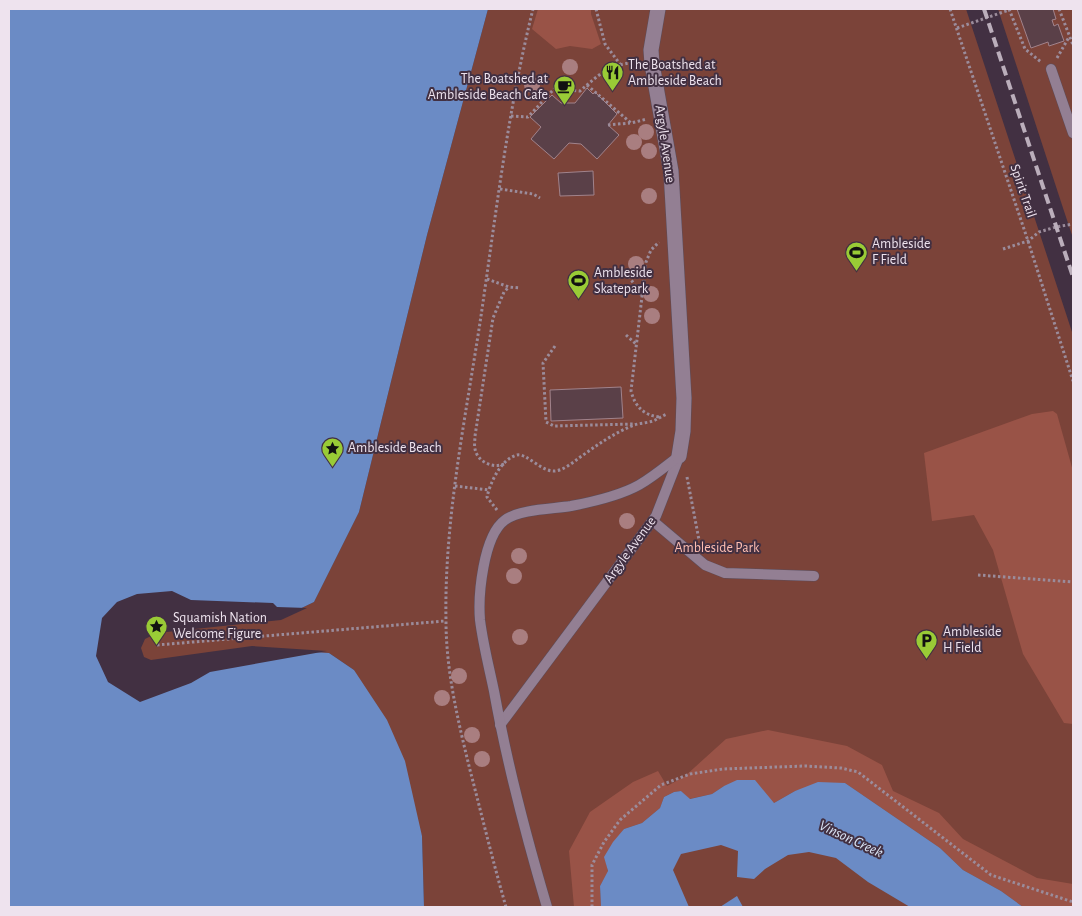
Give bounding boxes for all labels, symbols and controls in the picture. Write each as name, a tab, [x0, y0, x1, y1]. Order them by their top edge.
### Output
place label: The Boatshed at Ambleside Beach	[628, 58, 722, 88]
restaurant icon: The Boatshed at Ambleside Beach	[600, 61, 624, 92]
place label: The Boatshed at Ambleside Beach Cafe	[428, 72, 549, 102]
cafe icon: The Boatshed at Ambleside Beach Cafe	[552, 75, 576, 106]
street label: Argyle Avenue	[653, 104, 677, 184]
street label: Spirit Trail	[1007, 162, 1039, 220]
place label: Ambleside F Field	[872, 237, 931, 267]
sports icon: Ambleside F Field	[844, 240, 868, 271]
place label: Ambleside Skatepark	[594, 266, 653, 296]
sports icon: Ambleside Skatepark	[566, 269, 590, 300]
place icon: Ambleside Beach	[320, 436, 344, 467]
place label: Ambleside Beach	[348, 441, 442, 455]
street label: Argyle Avenue	[601, 514, 659, 586]
park label: Ambleside Park	[674, 541, 760, 555]
place label: Squamish Nation Welcome Figure	[173, 611, 267, 641]
place icon: Squamish Nation Welcome Figure	[145, 614, 169, 645]
place label: Ambleside H Field	[943, 625, 1002, 655]
parking icon: Ambleside H Field	[915, 628, 939, 659]
water label: Vinson Creek	[817, 818, 885, 860]

